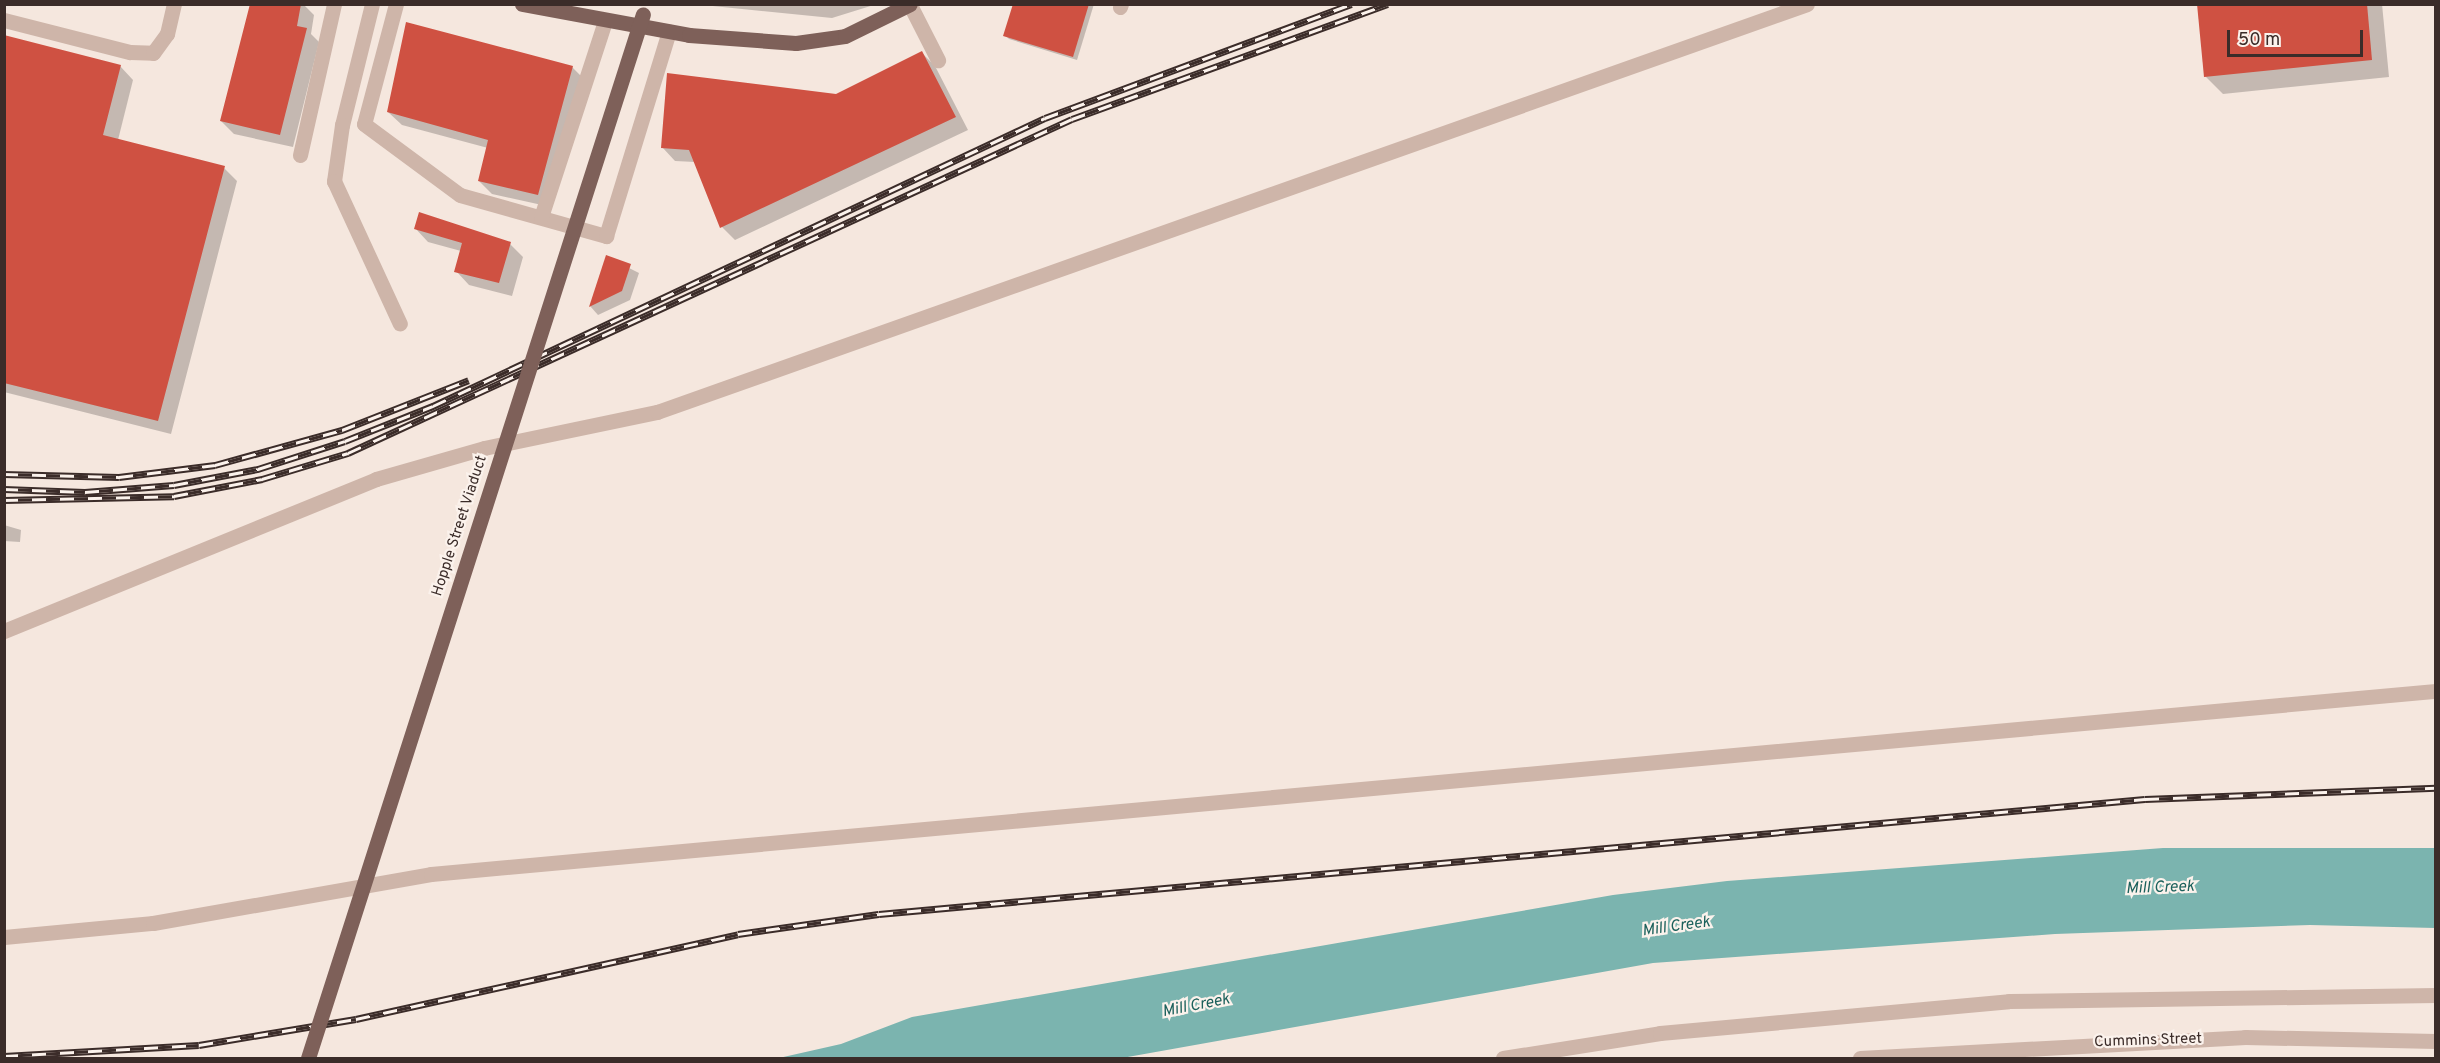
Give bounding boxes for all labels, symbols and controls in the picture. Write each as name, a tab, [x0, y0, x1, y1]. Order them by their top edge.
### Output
scale bar	[2230, 18, 2366, 56]
text: 50 m	[2238, 29, 2280, 52]
street label: Hopple Street Viaduct	[429, 453, 491, 599]
water label: Mill Creek	[2126, 877, 2194, 899]
water label: Mill Creek	[1641, 913, 1711, 941]
water label: Mill Creek	[1161, 990, 1231, 1022]
street label: Cummins Street	[2094, 1030, 2202, 1052]

